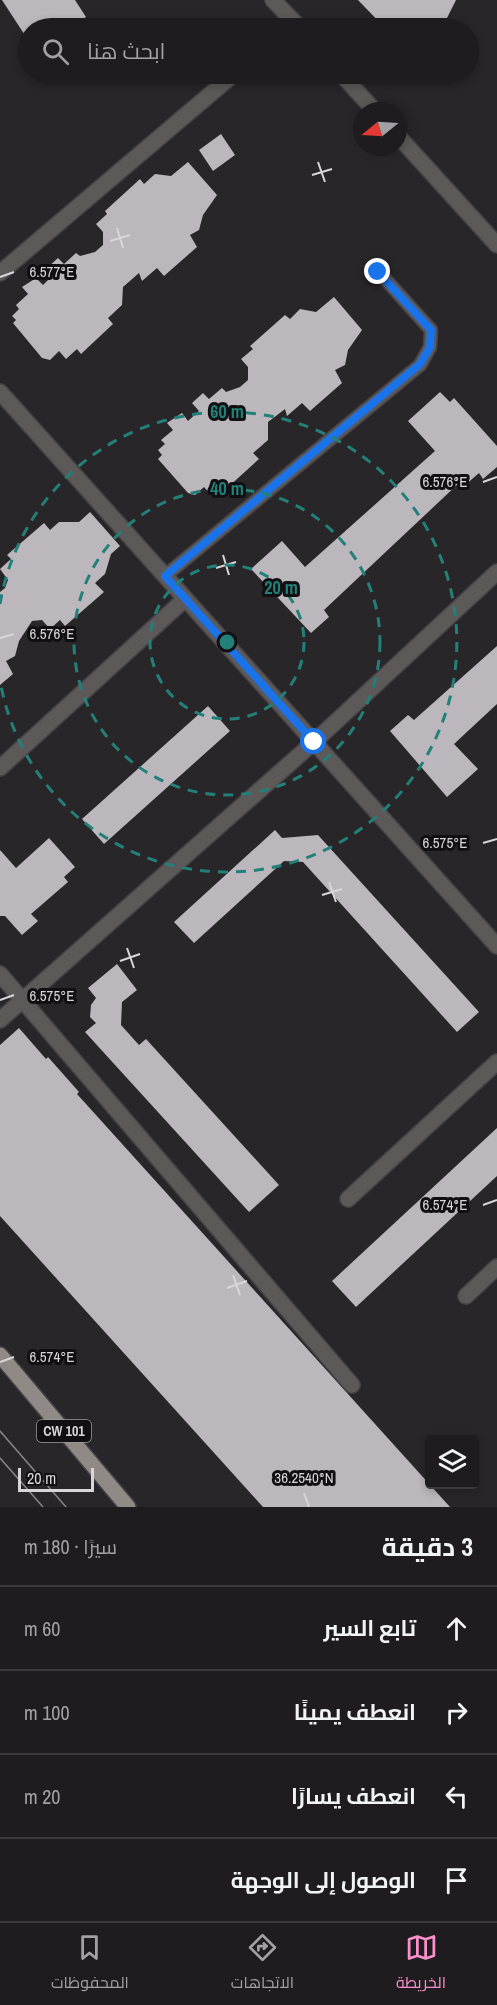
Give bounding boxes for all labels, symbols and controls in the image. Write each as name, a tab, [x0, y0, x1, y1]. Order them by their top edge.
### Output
search box	[18, 18, 479, 84]
icon: search	[39, 35, 72, 68]
text: ابحث هنا	[87, 36, 166, 66]
north arrow	[353, 102, 407, 156]
route end	[364, 258, 390, 284]
text: 6.577°E	[30, 261, 75, 282]
text: 60 m	[210, 399, 244, 424]
text: 6.576°E	[423, 471, 468, 492]
text: 40 m	[210, 476, 244, 501]
text: 20 m	[264, 575, 298, 600]
text: 6.576°E	[30, 623, 75, 644]
centre of rings	[217, 632, 237, 652]
route start	[300, 728, 326, 754]
text: 6.575°E	[423, 832, 468, 853]
text: 6.575°E	[30, 985, 75, 1006]
text: 6.574°E	[423, 1194, 468, 1215]
text: 6.574°E	[30, 1346, 75, 1367]
road number: CW 101	[37, 1420, 91, 1442]
map controls	[425, 1435, 479, 1489]
button: layers	[425, 1435, 479, 1489]
scale bar	[18, 1465, 94, 1492]
text: 20 m	[27, 1467, 56, 1489]
text: 36.2540°N	[274, 1467, 334, 1488]
text: 3 دقيقة	[382, 1529, 473, 1564]
text: سيرًا · 180 m	[24, 1533, 117, 1560]
icon: ahead	[440, 1612, 473, 1645]
text: تابع السير	[324, 1613, 416, 1643]
text: 60 m	[24, 1615, 60, 1642]
icon: right	[440, 1696, 473, 1729]
text: انعطف يمينًا	[294, 1697, 416, 1727]
text: 100 m	[24, 1699, 70, 1726]
icon: left	[440, 1780, 473, 1813]
text: انعطف يسارًا	[291, 1781, 416, 1811]
text: 20 m	[24, 1783, 60, 1810]
icon: arrive	[440, 1864, 473, 1897]
text: الوصول إلى الوجهة	[231, 1865, 416, 1895]
tab: المحفوظات	[51, 1931, 129, 1997]
tab: الاتجاهات	[231, 1931, 294, 1997]
tab: الخريطة	[396, 1931, 446, 1997]

